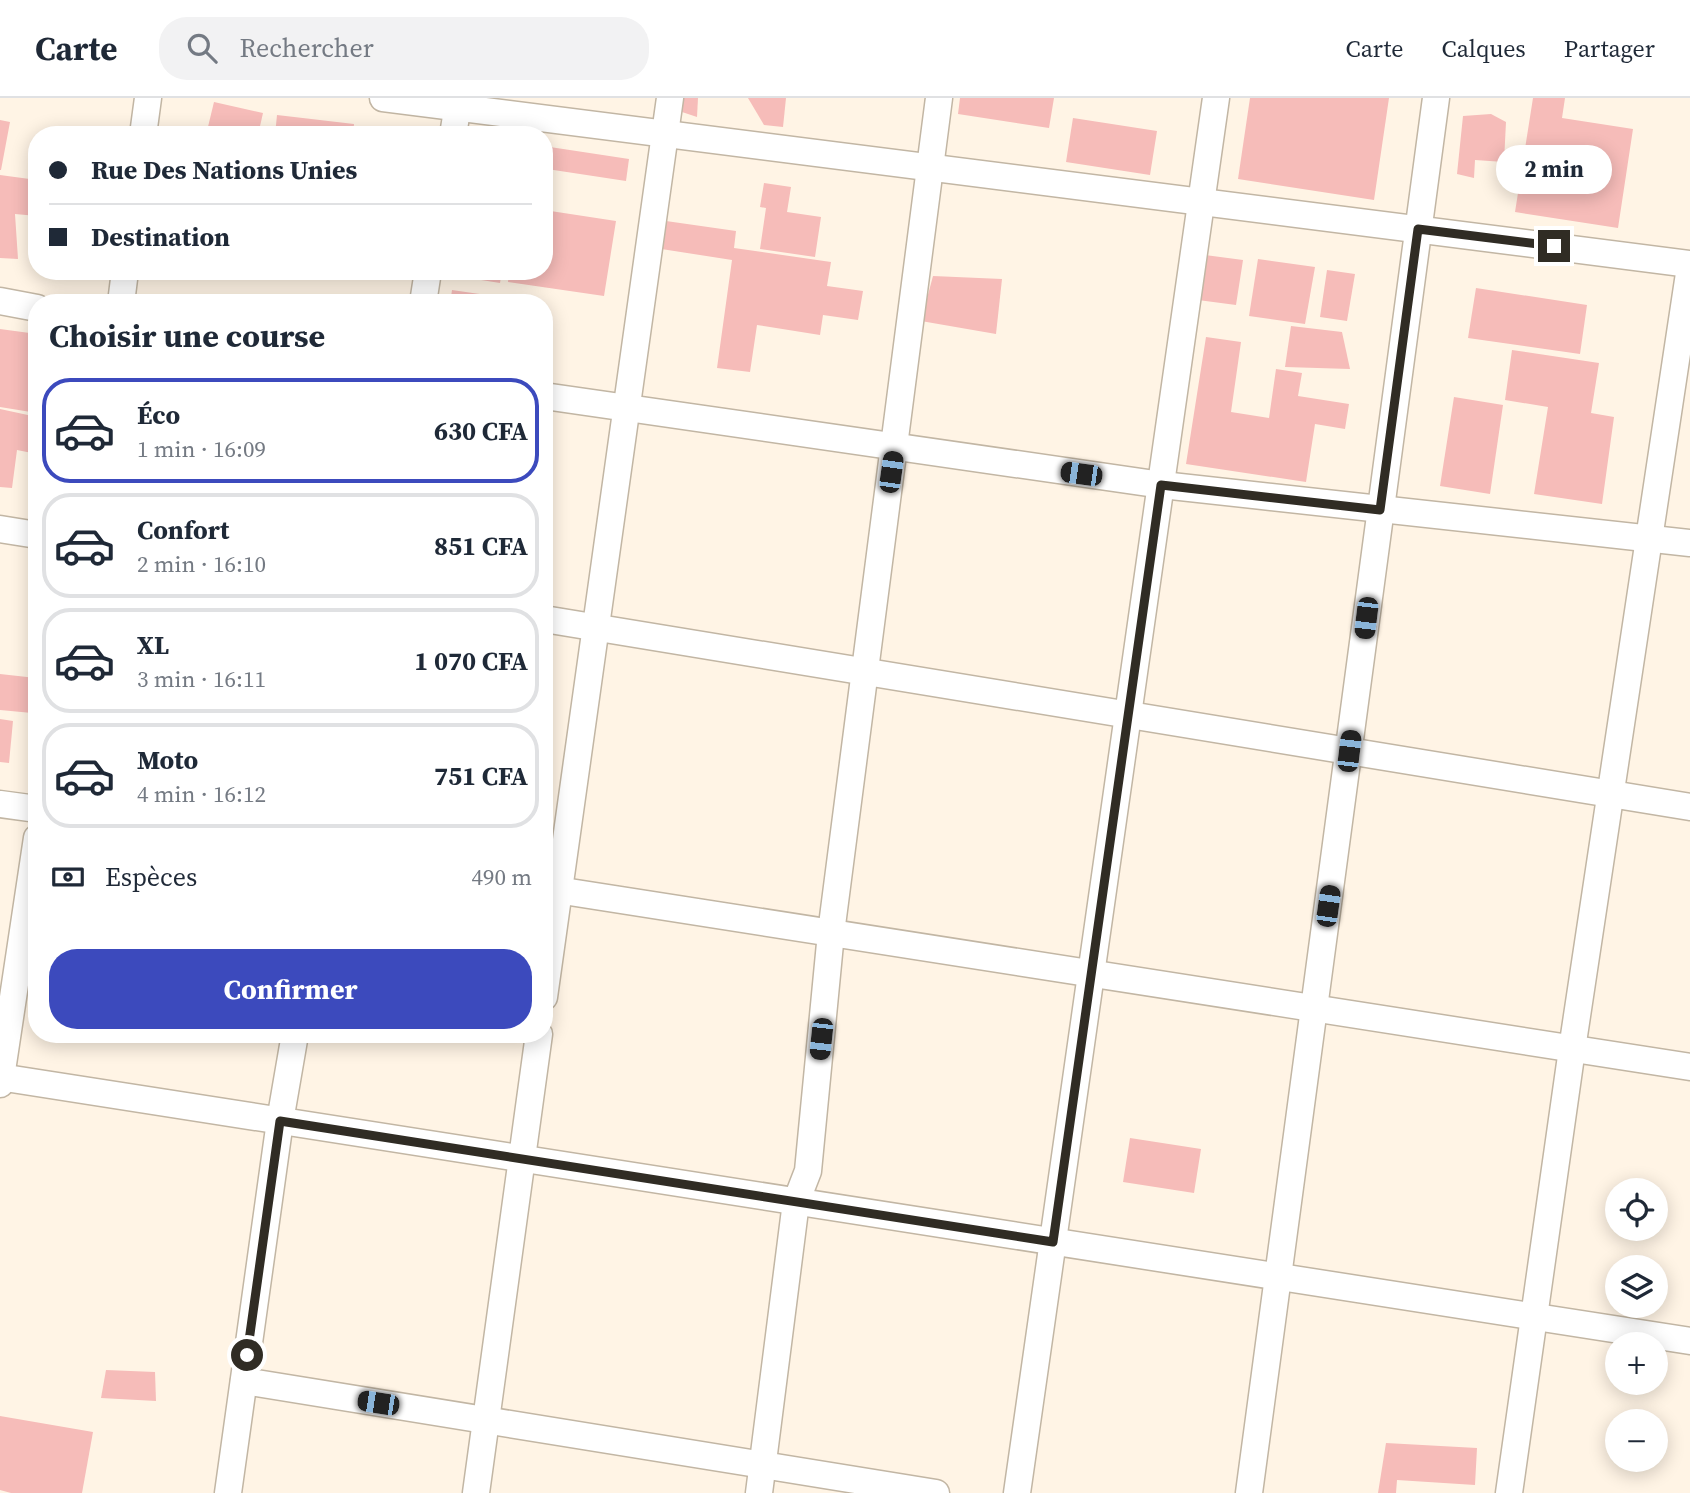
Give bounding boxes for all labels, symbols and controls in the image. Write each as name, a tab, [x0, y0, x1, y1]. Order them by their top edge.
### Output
search box	[159, 17, 649, 80]
text: Carte	[35, 26, 117, 71]
icon: search	[183, 29, 221, 67]
text: Rechercher	[239, 30, 374, 66]
text: Carte	[1346, 32, 1404, 65]
text: Calques	[1442, 32, 1526, 65]
text: Partager	[1564, 32, 1655, 65]
callout: 2 min	[1496, 144, 1612, 194]
text: Rue Des Nations Unies	[91, 152, 357, 188]
text: 2 min	[1524, 153, 1584, 185]
text: Destination	[91, 219, 230, 255]
route end	[1538, 230, 1570, 262]
text: Choisir une course	[49, 314, 325, 358]
text: Éco	[137, 397, 180, 433]
icon: car	[53, 399, 116, 462]
text: 630 CFA	[434, 413, 528, 449]
text: 1 min · 16:09	[137, 433, 266, 465]
car	[878, 450, 905, 494]
car	[1059, 461, 1104, 487]
text: Confort	[137, 512, 229, 548]
icon: car	[53, 514, 116, 577]
text: 851 CFA	[434, 528, 528, 564]
text: 2 min · 16:10	[137, 548, 266, 580]
car	[1354, 596, 1379, 640]
text: XL	[137, 627, 169, 663]
icon: car	[53, 629, 116, 692]
text: 1 070 CFA	[414, 643, 528, 679]
text: 3 min · 16:11	[137, 663, 266, 695]
car	[1337, 729, 1362, 773]
text: Moto	[137, 742, 198, 778]
icon: car	[53, 744, 116, 807]
text: 751 CFA	[434, 758, 528, 794]
text: 4 min · 16:12	[137, 778, 266, 810]
icon: cash	[49, 858, 87, 896]
text: Espèces	[105, 859, 197, 895]
text: 490 m	[471, 861, 532, 893]
car	[1315, 884, 1342, 928]
button: Confirmer	[49, 949, 532, 1029]
car	[809, 1017, 834, 1061]
map controls	[1605, 1178, 1668, 1472]
button: locate	[1605, 1178, 1668, 1241]
button: layers	[1605, 1255, 1668, 1318]
button: +	[1605, 1332, 1668, 1395]
route start	[231, 1339, 263, 1371]
car	[356, 1389, 401, 1417]
button: −	[1605, 1409, 1668, 1472]

